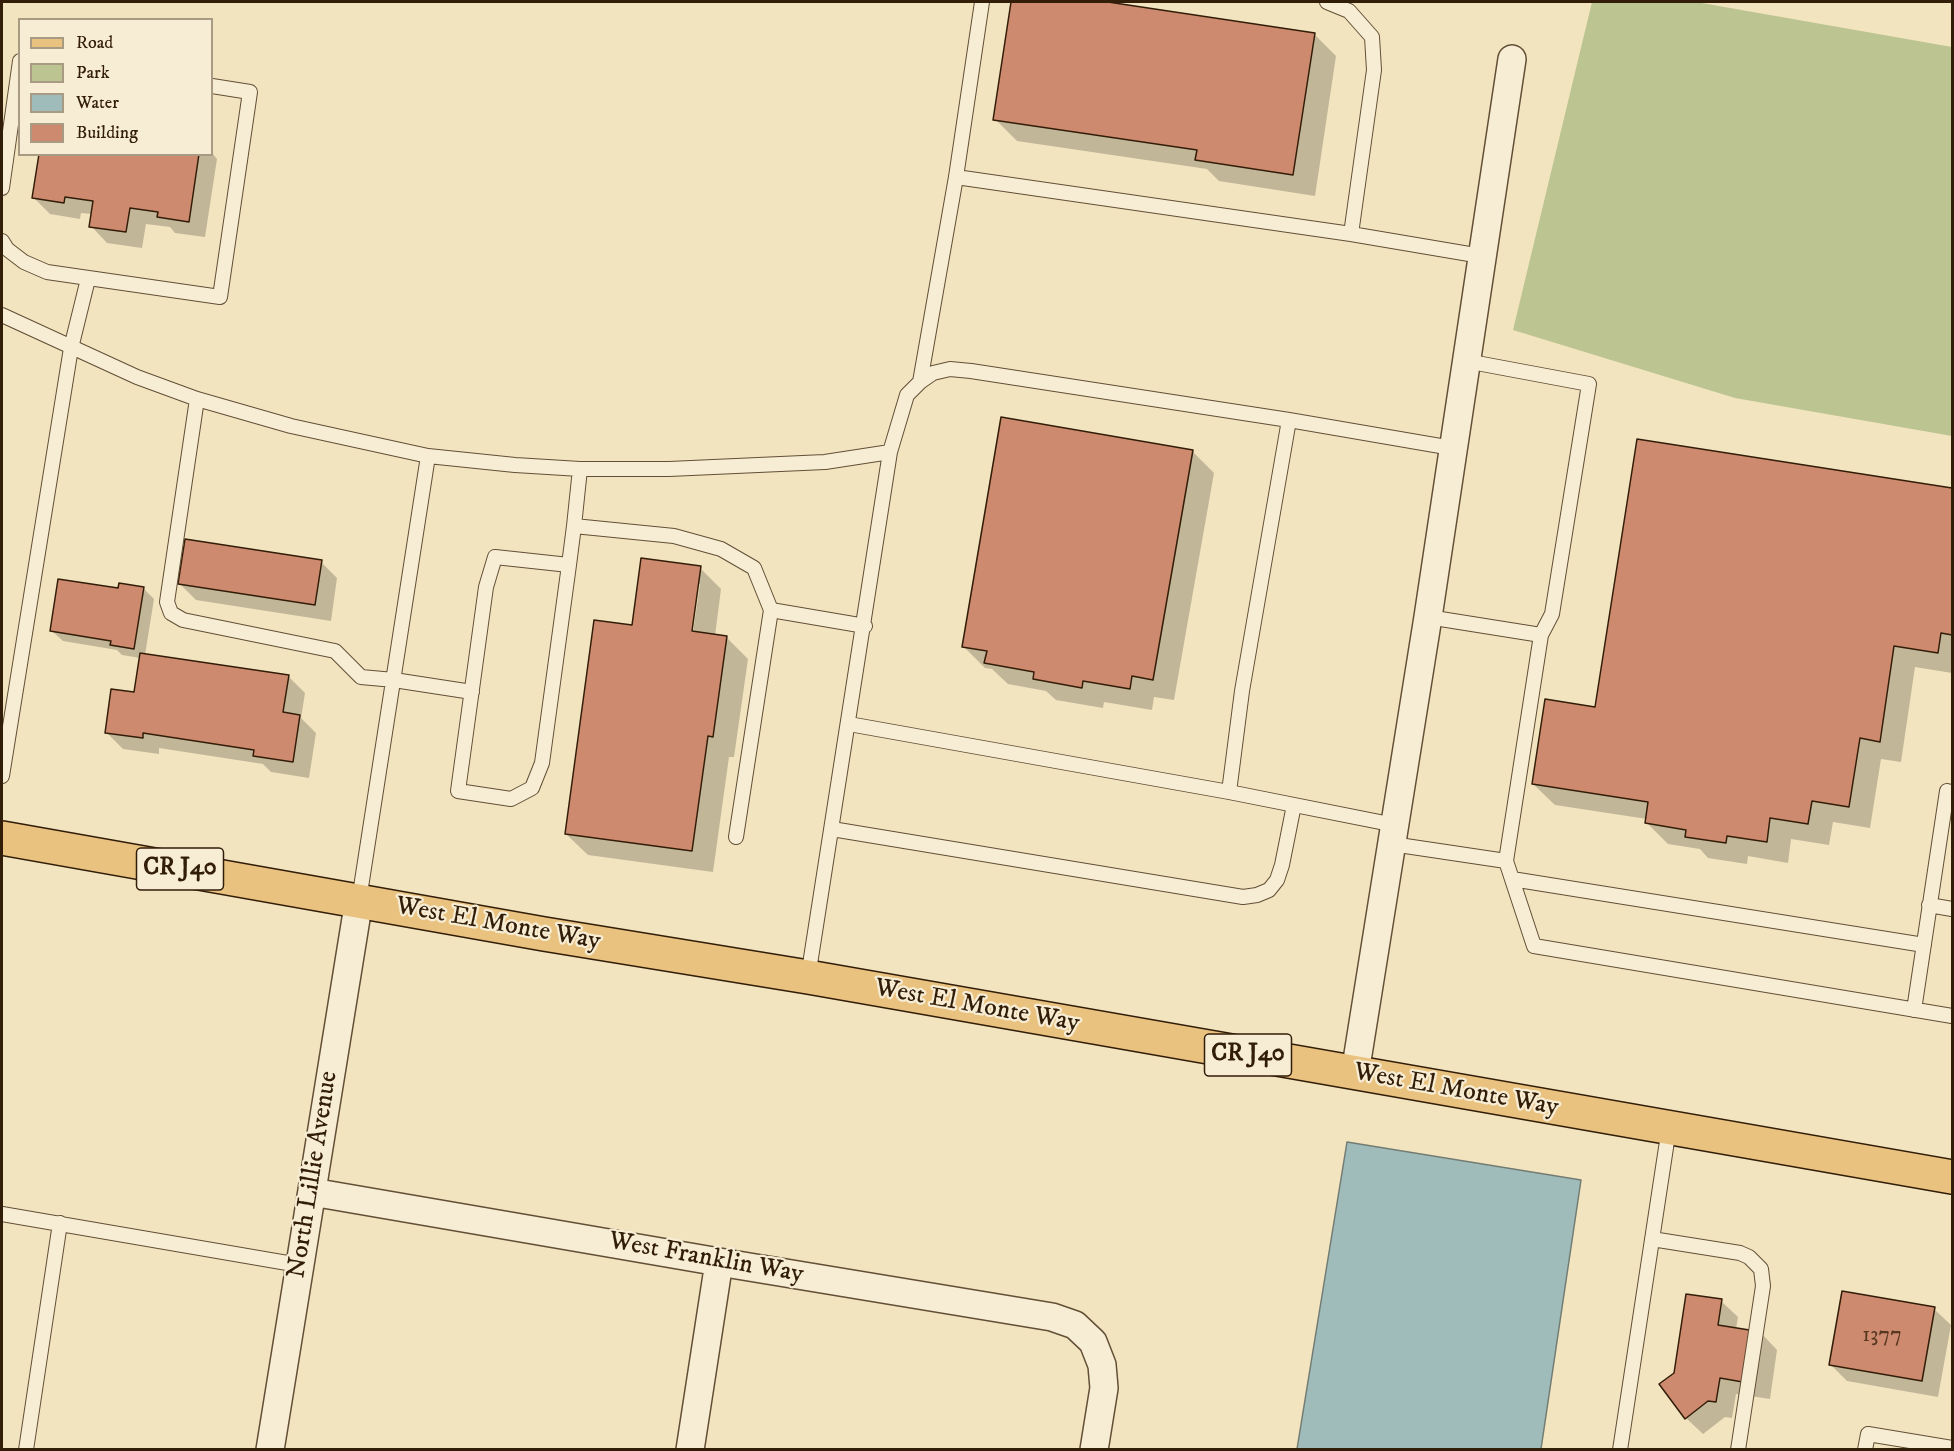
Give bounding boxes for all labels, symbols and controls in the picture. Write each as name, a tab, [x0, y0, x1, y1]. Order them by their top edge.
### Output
legend	[18, 18, 213, 156]
text: Road	[76, 32, 113, 54]
text: Park	[76, 62, 110, 84]
text: Water	[76, 92, 119, 114]
text: Building	[76, 122, 138, 144]
road number: CR J40	[136, 848, 224, 890]
street label: West El Monte Way	[393, 892, 603, 958]
street label: West El Monte Way	[872, 974, 1082, 1040]
road number: CR J40	[1204, 1034, 1292, 1076]
street label: West El Monte Way	[1351, 1058, 1561, 1124]
street label: North Lillie Avenue	[282, 1069, 346, 1281]
street label: West Franklin Way	[606, 1227, 806, 1291]
house number: 1377	[1862, 1323, 1902, 1349]

